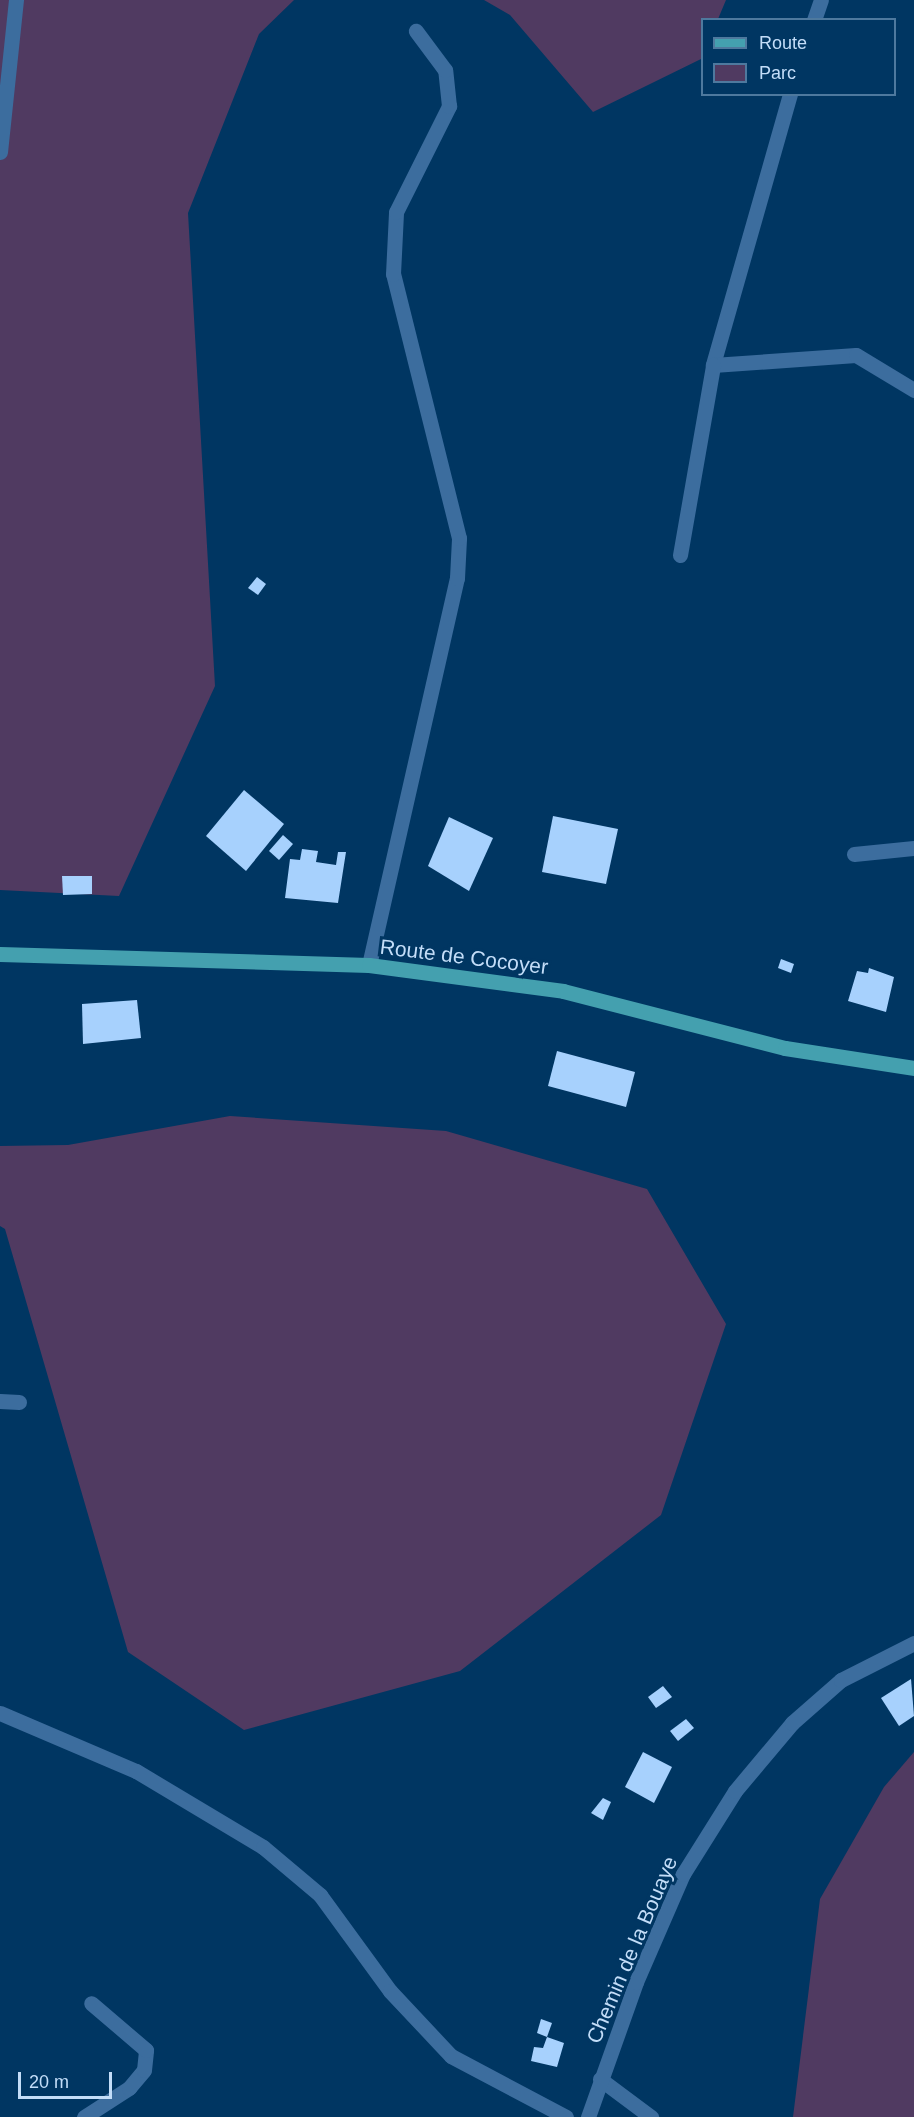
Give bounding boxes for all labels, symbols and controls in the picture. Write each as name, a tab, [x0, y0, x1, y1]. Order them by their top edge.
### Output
legend	[701, 18, 896, 96]
text: Route	[759, 33, 807, 53]
text: Parc	[759, 63, 796, 83]
street label: Route de Cocoyer	[378, 934, 550, 980]
street label: Chemin de la Bouaye	[581, 1853, 683, 2047]
scale bar	[21, 2060, 116, 2098]
text: 20 m	[29, 2072, 69, 2092]

